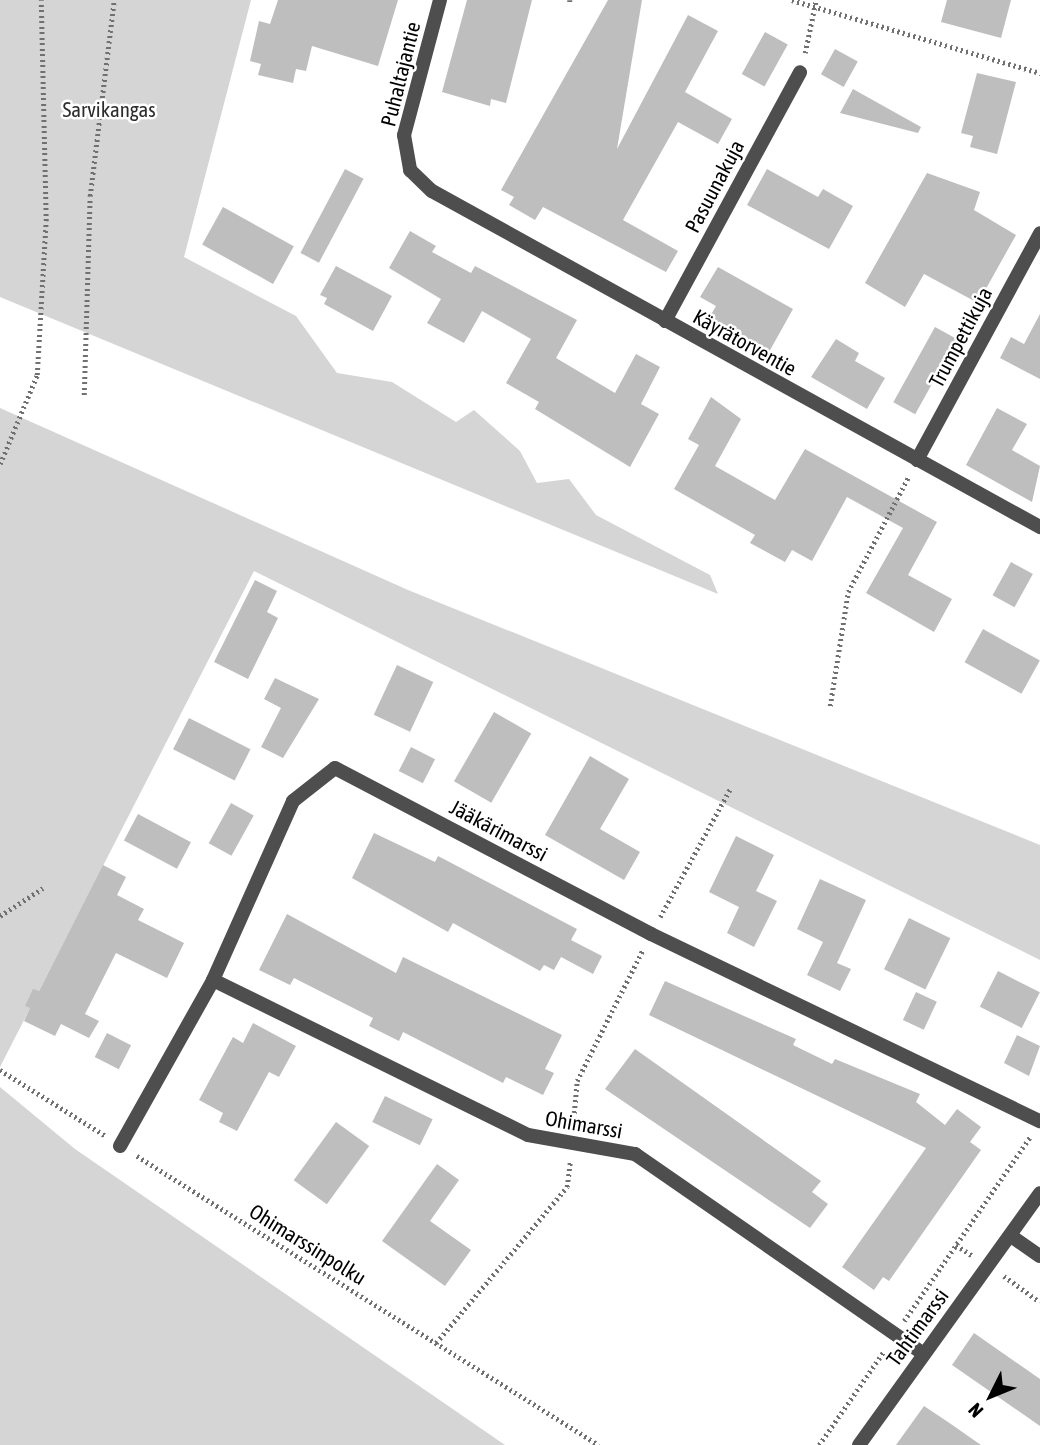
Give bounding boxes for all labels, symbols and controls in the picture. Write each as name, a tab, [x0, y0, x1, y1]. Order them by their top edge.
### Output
street label: Puhaltajantie	[375, 19, 425, 129]
park label: Sarvikangas	[62, 96, 156, 122]
street label: Pasuunakuja	[679, 135, 749, 237]
street label: Trumpettikuja	[923, 283, 997, 391]
street label: Käyrätorventie	[689, 303, 801, 381]
street label: Jääkärimarssi	[446, 794, 552, 866]
street label: Ohimarssi	[543, 1105, 625, 1143]
street label: Ohimarssinpolku	[245, 1198, 371, 1290]
street label: Tahtimarssi	[881, 1283, 953, 1371]
north arrow	[956, 1361, 1026, 1431]
text: N	[964, 1399, 988, 1422]

